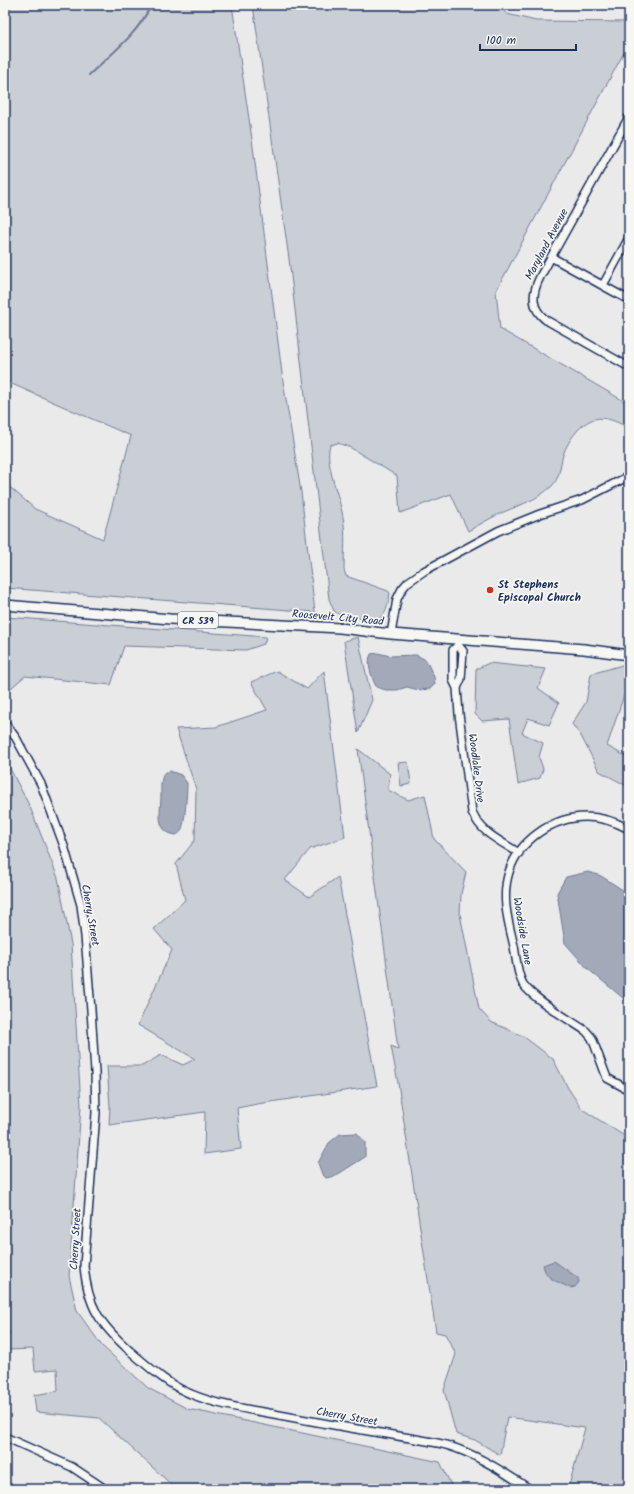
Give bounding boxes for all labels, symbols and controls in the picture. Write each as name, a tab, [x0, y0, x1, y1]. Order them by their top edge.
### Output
scale bar	[480, 26, 576, 52]
text: 100 m	[486, 31, 517, 50]
street label: Maryland Avenue	[520, 205, 573, 283]
place label: St Stephens Episcopal Church	[498, 576, 581, 607]
marker: St Stephens Episcopal Church	[485, 585, 495, 595]
street label: Roosevelt City Road	[291, 605, 385, 631]
road number: CR 539	[178, 612, 218, 628]
street label: Woodlake Drive	[463, 733, 489, 804]
street label: Cherry Street	[76, 883, 104, 948]
street label: Woodside Lane	[507, 896, 537, 966]
street label: Cherry Street	[65, 1207, 87, 1271]
street label: Cherry Street	[315, 1403, 380, 1431]

